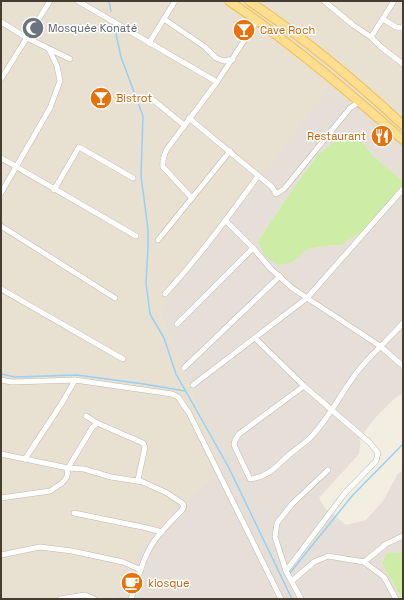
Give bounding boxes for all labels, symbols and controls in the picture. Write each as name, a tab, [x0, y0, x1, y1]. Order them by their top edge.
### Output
mosque icon: Mosquée Konaté	[20, 15, 46, 41]
bar icon: Cave Roch	[231, 17, 257, 43]
place label: Mosquée Konaté	[48, 21, 137, 35]
place label: Cave Roch	[260, 23, 315, 37]
bar icon: Bistrot	[88, 85, 114, 111]
place label: Bistrot	[116, 91, 152, 105]
restaurant icon: Restaurant	[369, 123, 395, 149]
place label: Restaurant	[307, 129, 366, 143]
cafe icon: kiosque	[119, 570, 145, 596]
place label: kiosque	[148, 576, 190, 590]

